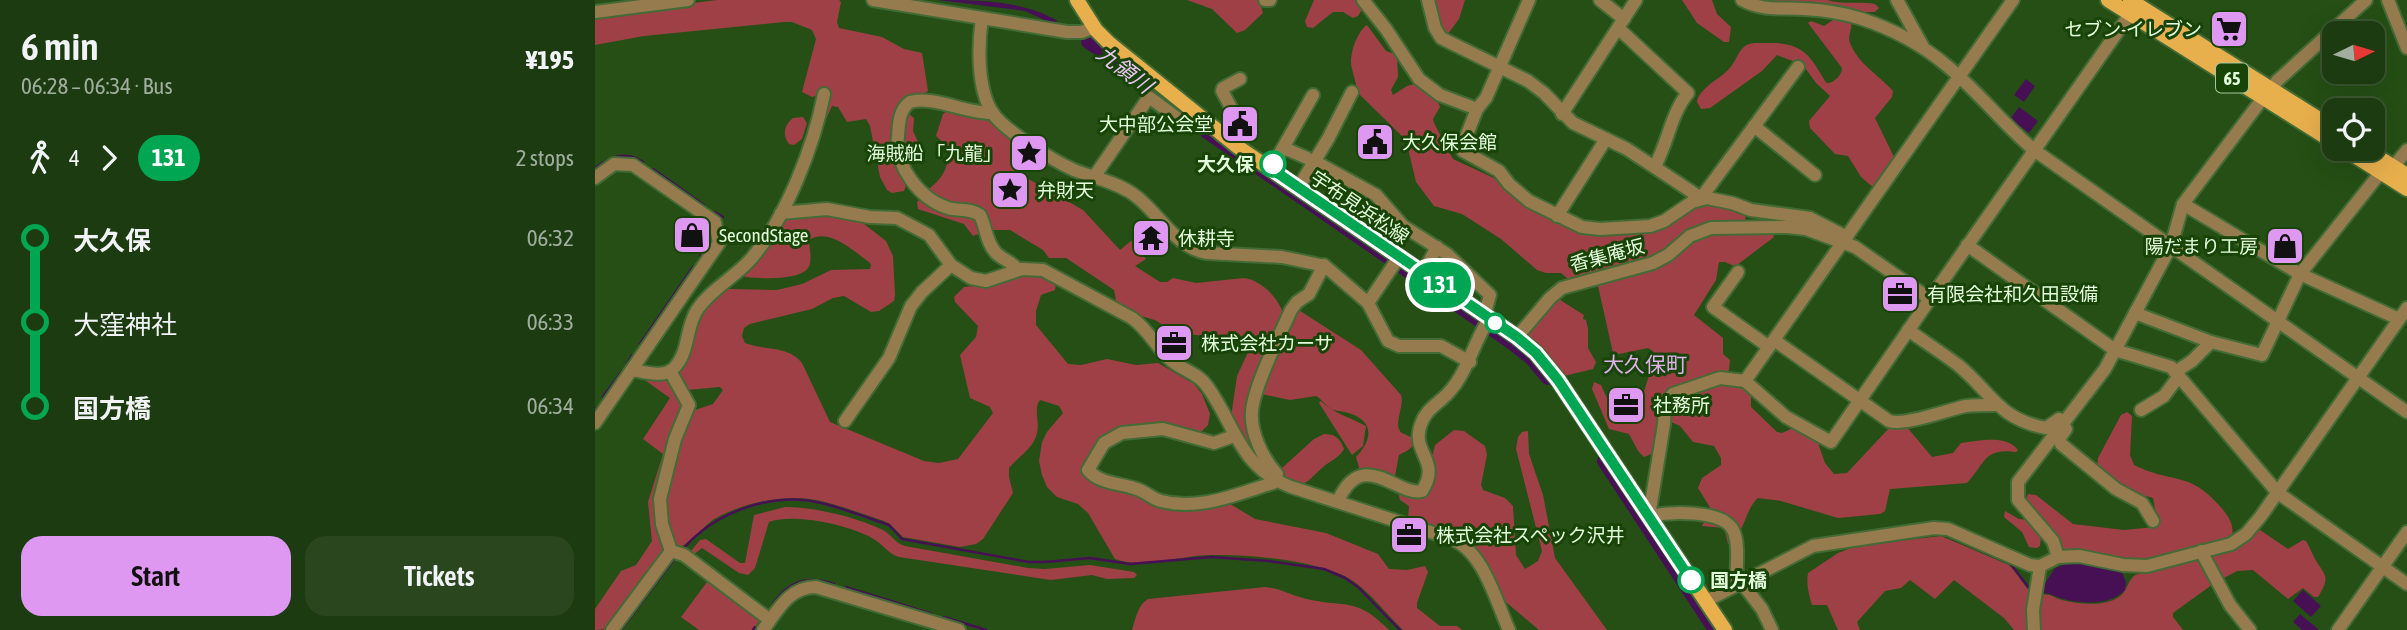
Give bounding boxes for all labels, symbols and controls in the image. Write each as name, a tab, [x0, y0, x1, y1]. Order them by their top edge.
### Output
supermarket icon: セブン-イレブン	[2208, 8, 2250, 50]
place label: セブン-イレブン	[2064, 18, 2202, 40]
north arrow	[2322, 21, 2385, 84]
map controls	[2322, 21, 2385, 161]
text: 6 min	[21, 25, 99, 68]
water label: 九領川	[1093, 40, 1159, 99]
text: ¥195	[526, 45, 574, 75]
road number: 65	[2216, 64, 2248, 92]
text: 06:28 – 06:34 · Bus	[21, 73, 173, 99]
button: locate	[2322, 98, 2385, 161]
public building icon: 大中部公会堂	[1219, 103, 1261, 145]
place label: 大中部公会堂	[1099, 113, 1213, 135]
public building icon: 大久保会館	[1354, 121, 1396, 163]
place label: 大久保会館	[1402, 131, 1497, 153]
place icon: 海賊船 「九龍」	[1008, 132, 1050, 174]
icon: walk	[21, 139, 59, 177]
icon: forward	[90, 139, 128, 177]
place label: 海賊船 「九龍」	[866, 142, 1002, 164]
text: 131	[152, 144, 186, 171]
text: 4	[69, 145, 80, 171]
text: 2 stops	[516, 145, 574, 171]
marker: 大久保	[1260, 151, 1286, 177]
place label: 大久保	[1197, 153, 1254, 175]
street label: 宇布見浜松線	[1307, 166, 1413, 248]
place icon: 弁財天	[989, 169, 1031, 211]
place label: 弁財天	[1037, 179, 1094, 201]
shop icon: SecondStage	[671, 214, 713, 256]
temple icon: 休耕寺	[1130, 217, 1172, 259]
place label: SecondStage	[719, 224, 808, 246]
text: 06:32	[527, 225, 574, 251]
shop icon: 陽だまり工房	[2264, 225, 2306, 267]
text: 大久保	[73, 226, 151, 256]
place label: 休耕寺	[1178, 227, 1235, 249]
street label: 香集庵坂	[1567, 235, 1647, 275]
place label: 陽だまり工房	[2144, 235, 2258, 257]
line badge: 131	[1400, 262, 1480, 308]
text: 131	[1423, 271, 1457, 298]
office icon: 有限会社和久田設備	[1879, 273, 1921, 315]
place label: 有限会社和久田設備	[1927, 283, 2098, 305]
text: 06:33	[527, 309, 574, 335]
text: 大窪神社	[73, 310, 177, 340]
unlabelled marker	[1485, 313, 1505, 333]
office icon: 株式会社カーサ	[1153, 322, 1195, 364]
place label: 株式会社カーサ	[1201, 332, 1334, 354]
district label: 大久保町	[1603, 352, 1687, 376]
office icon: 社務所	[1605, 384, 1647, 426]
text: 06:34	[527, 393, 574, 419]
text: 国方橋	[73, 394, 151, 424]
place label: 社務所	[1653, 394, 1710, 416]
office icon: 株式会社スペック沢井	[1388, 514, 1430, 556]
place label: 株式会社スペック沢井	[1436, 524, 1625, 546]
button: Start	[21, 536, 291, 616]
button: Tickets	[305, 536, 574, 616]
marker: 国方橋	[1678, 567, 1704, 593]
place label: 国方橋	[1710, 569, 1767, 591]

